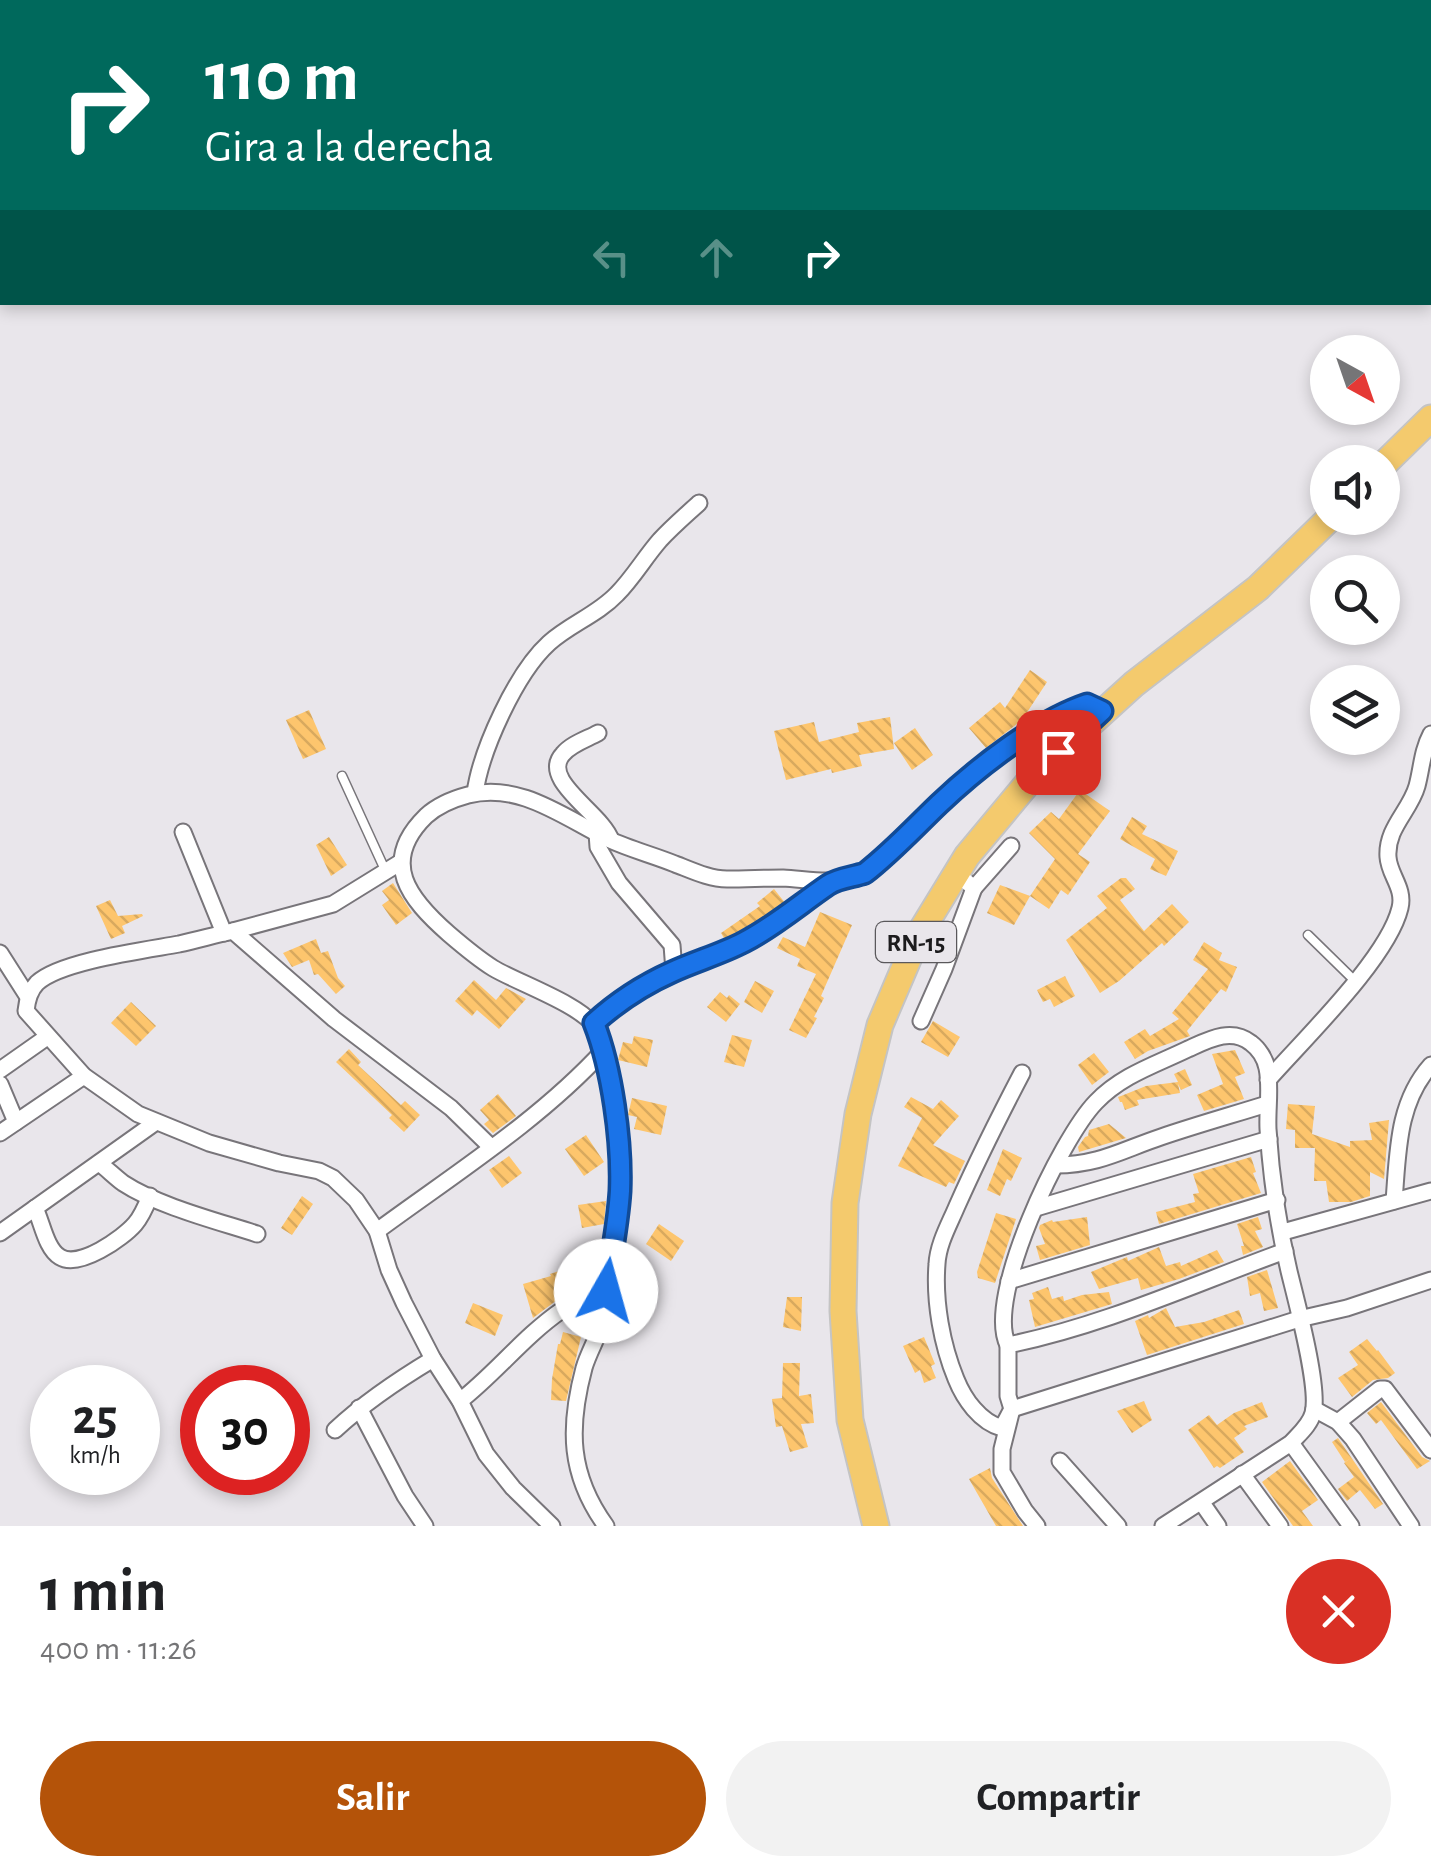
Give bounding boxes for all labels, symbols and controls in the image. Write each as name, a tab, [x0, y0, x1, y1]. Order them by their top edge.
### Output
icon: right	[40, 40, 170, 170]
text: 110 m	[205, 43, 359, 113]
text: Gira a la derecha	[205, 125, 494, 170]
icon: left	[584, 230, 639, 285]
icon: ahead	[689, 230, 744, 285]
icon: right	[794, 230, 849, 285]
north arrow	[1310, 335, 1400, 425]
map controls	[1310, 335, 1400, 755]
button: sound	[1310, 445, 1400, 535]
button: search	[1310, 555, 1400, 645]
button: layers	[1310, 665, 1400, 755]
pin	[1016, 710, 1101, 795]
icon: arrive	[1031, 725, 1086, 780]
road number: RN-15	[876, 922, 956, 962]
position arrow	[554, 1239, 658, 1343]
speed limit sign: 30	[180, 1365, 310, 1495]
text: 25	[72, 1393, 118, 1443]
text: km/h	[69, 1443, 121, 1468]
button: close	[1286, 1559, 1391, 1664]
text: 1 min	[40, 1562, 166, 1622]
text: 400 m · 11:26	[40, 1633, 197, 1665]
button: Salir	[40, 1741, 706, 1856]
button: Compartir	[726, 1741, 1391, 1856]

